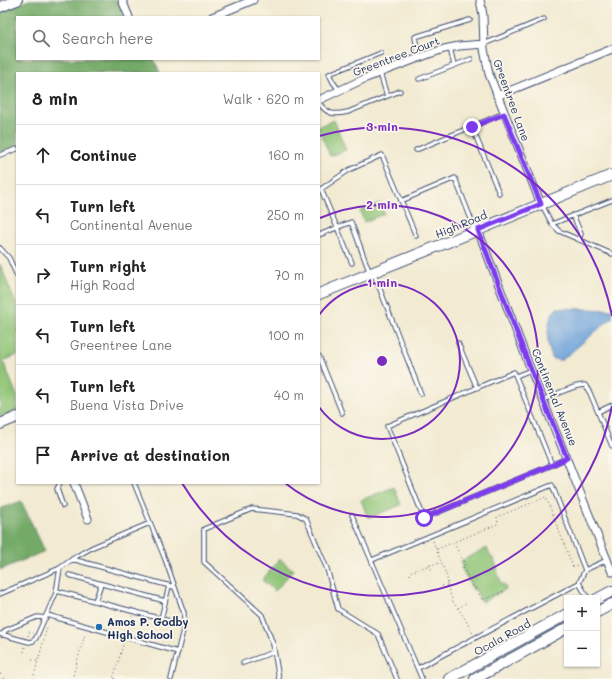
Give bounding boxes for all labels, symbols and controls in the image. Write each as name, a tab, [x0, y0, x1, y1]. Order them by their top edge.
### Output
search box	[16, 16, 320, 60]
icon: search	[30, 27, 52, 49]
text: Search here	[62, 28, 153, 48]
street label: Greentree Court	[351, 33, 442, 79]
street label: Greentree Lane	[490, 57, 534, 143]
text: 8 min	[32, 87, 78, 109]
text: Walk · 620 m	[223, 90, 304, 107]
text: 3 min	[366, 118, 398, 134]
route end	[463, 118, 481, 136]
icon: ahead	[32, 144, 54, 166]
text: Continue	[70, 145, 137, 165]
text: 160 m	[268, 146, 304, 163]
text: Turn left	[70, 196, 135, 216]
text: 2 min	[366, 196, 398, 212]
icon: left	[32, 204, 54, 226]
text: 250 m	[267, 206, 304, 223]
street label: High Road	[433, 207, 489, 241]
text: Continental Avenue	[70, 216, 193, 233]
text: Turn right	[70, 256, 147, 276]
icon: right	[32, 264, 54, 286]
text: 70 m	[274, 266, 304, 283]
text: 1 min	[367, 274, 397, 290]
text: High Road	[70, 276, 135, 293]
text: Turn left	[70, 316, 135, 336]
icon: left	[32, 324, 54, 346]
text: 100 m	[268, 326, 304, 343]
text: Greentree Lane	[70, 336, 172, 353]
street label: Continental Avenue	[529, 346, 581, 448]
centre of rings	[375, 354, 389, 368]
text: Turn left	[70, 376, 135, 396]
icon: left	[32, 384, 54, 406]
text: 40 m	[274, 386, 304, 403]
text: Buena Vista Drive	[70, 396, 184, 413]
icon: arrive	[32, 444, 54, 466]
text: Arrive at destination	[70, 445, 230, 465]
route start	[415, 509, 433, 527]
map controls	[564, 595, 600, 667]
button: +	[564, 595, 600, 631]
place label: Amos P. Godby High School	[107, 614, 188, 642]
street label: Ocala Road	[471, 615, 533, 659]
marker: Amos P. Godby High School	[94, 622, 104, 632]
button: −	[564, 631, 600, 667]

